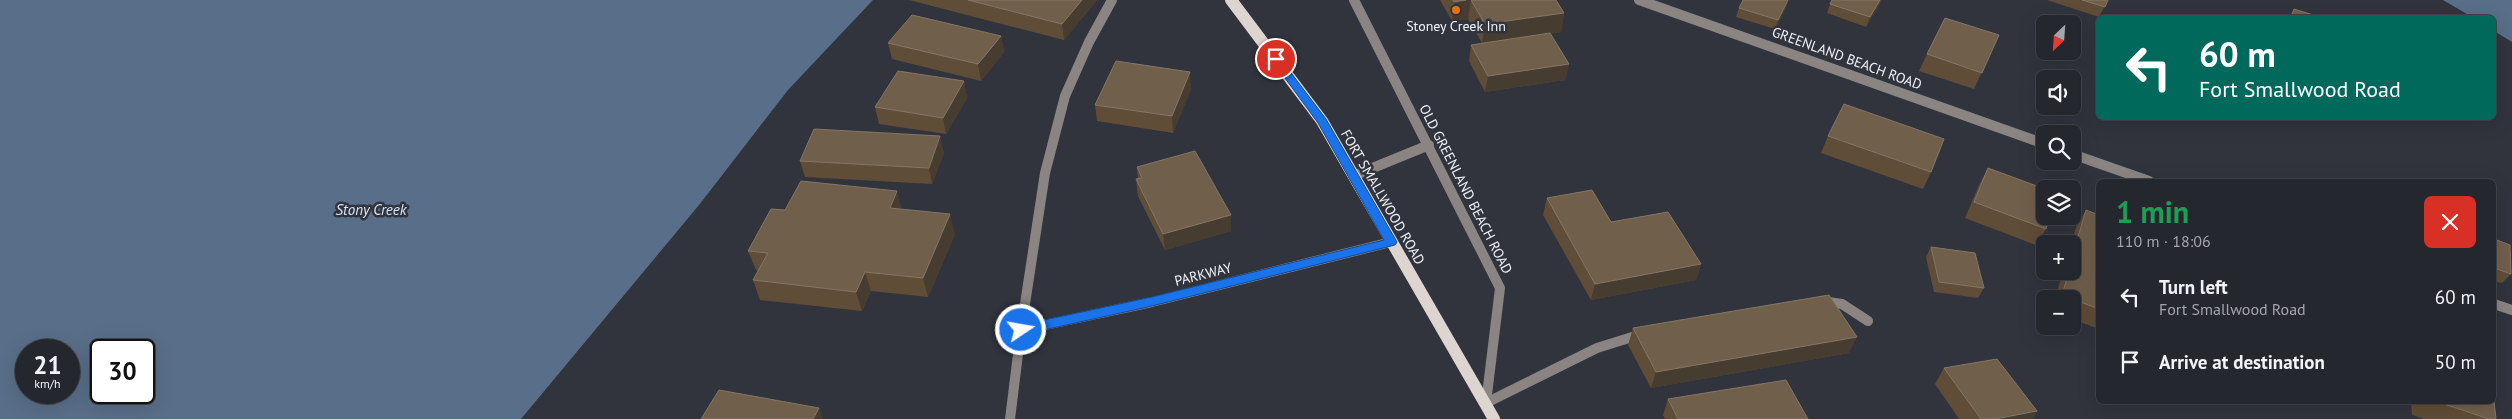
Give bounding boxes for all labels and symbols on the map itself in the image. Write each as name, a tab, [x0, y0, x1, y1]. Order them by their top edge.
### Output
marker: Stoney Creek Inn	[1450, 4, 1462, 16]
north arrow	[2036, 15, 2081, 60]
place label: Stoney Creek Inn	[1406, 17, 1506, 35]
street label: GREENLAND BEACH ROAD	[1770, 23, 1924, 93]
pin	[1255, 38, 1297, 80]
street label: OLD GREENLAND BEACH ROAD	[1415, 101, 1517, 277]
street label: FORT SMALLWOOD ROAD	[1337, 126, 1429, 268]
water label: Stony Creek	[336, 200, 408, 219]
street label: PARKWAY	[1173, 258, 1234, 290]
position arrow	[994, 303, 1046, 355]
speed limit sign: 30	[90, 339, 155, 404]

